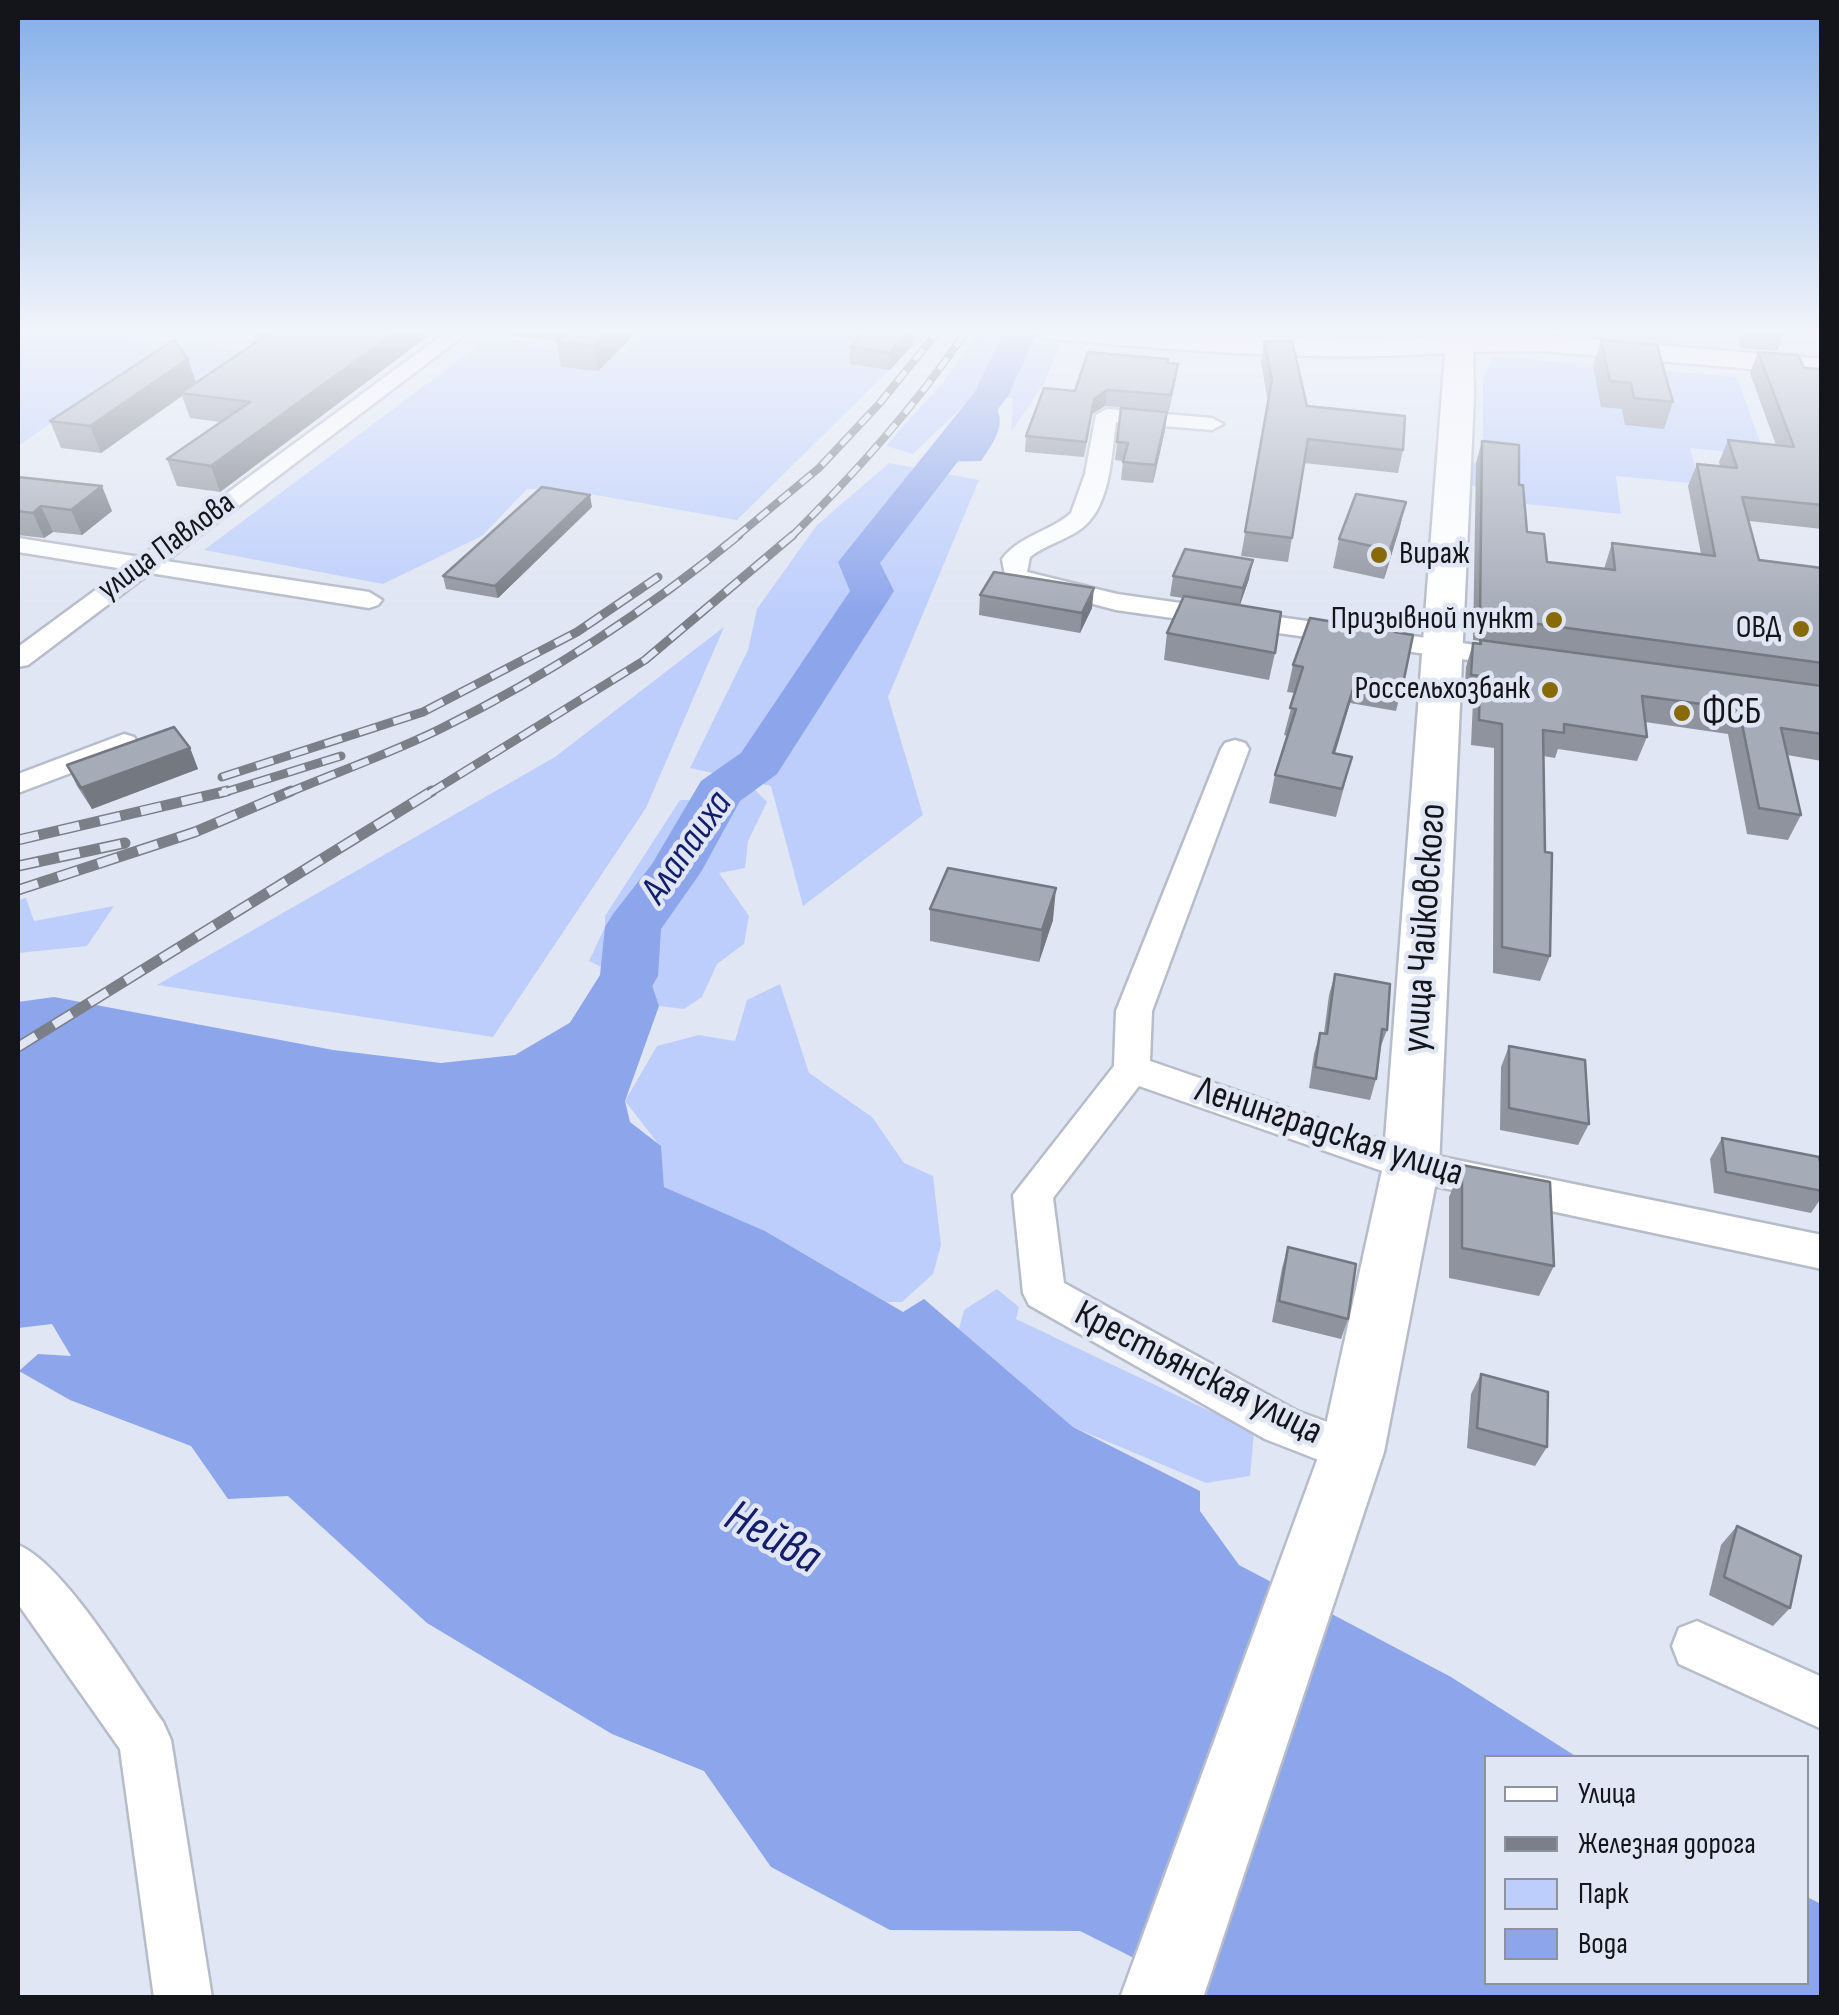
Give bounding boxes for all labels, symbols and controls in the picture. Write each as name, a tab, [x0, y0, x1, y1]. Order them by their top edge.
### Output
street label: улица Павлова	[91, 485, 243, 609]
place label: Вираж	[1399, 536, 1469, 574]
marker: Вираж	[1368, 544, 1390, 566]
place label: Призывной пункт	[1331, 601, 1534, 639]
marker: Призывной пункт	[1543, 609, 1565, 631]
place label: ОВД	[1736, 610, 1781, 648]
marker: ОВД	[1790, 618, 1812, 640]
place label: Россельхозбанк	[1355, 671, 1530, 709]
marker: Россельхозбанк	[1539, 679, 1561, 701]
place label: ФСБ	[1702, 690, 1761, 736]
marker: ФСБ	[1671, 702, 1693, 724]
water label: Алапаиха	[632, 782, 744, 914]
street label: улица Чайковского	[1395, 802, 1457, 1054]
street label: Ленинградская улица	[1189, 1068, 1469, 1198]
street label: Крестьянская улица	[1066, 1292, 1330, 1456]
water label: Нейва	[714, 1489, 830, 1589]
legend	[1484, 1755, 1809, 1985]
text: Улица	[1578, 1776, 1636, 1812]
text: Железная дорога	[1578, 1826, 1756, 1862]
text: Парк	[1578, 1876, 1629, 1912]
text: Вода	[1578, 1926, 1628, 1962]

